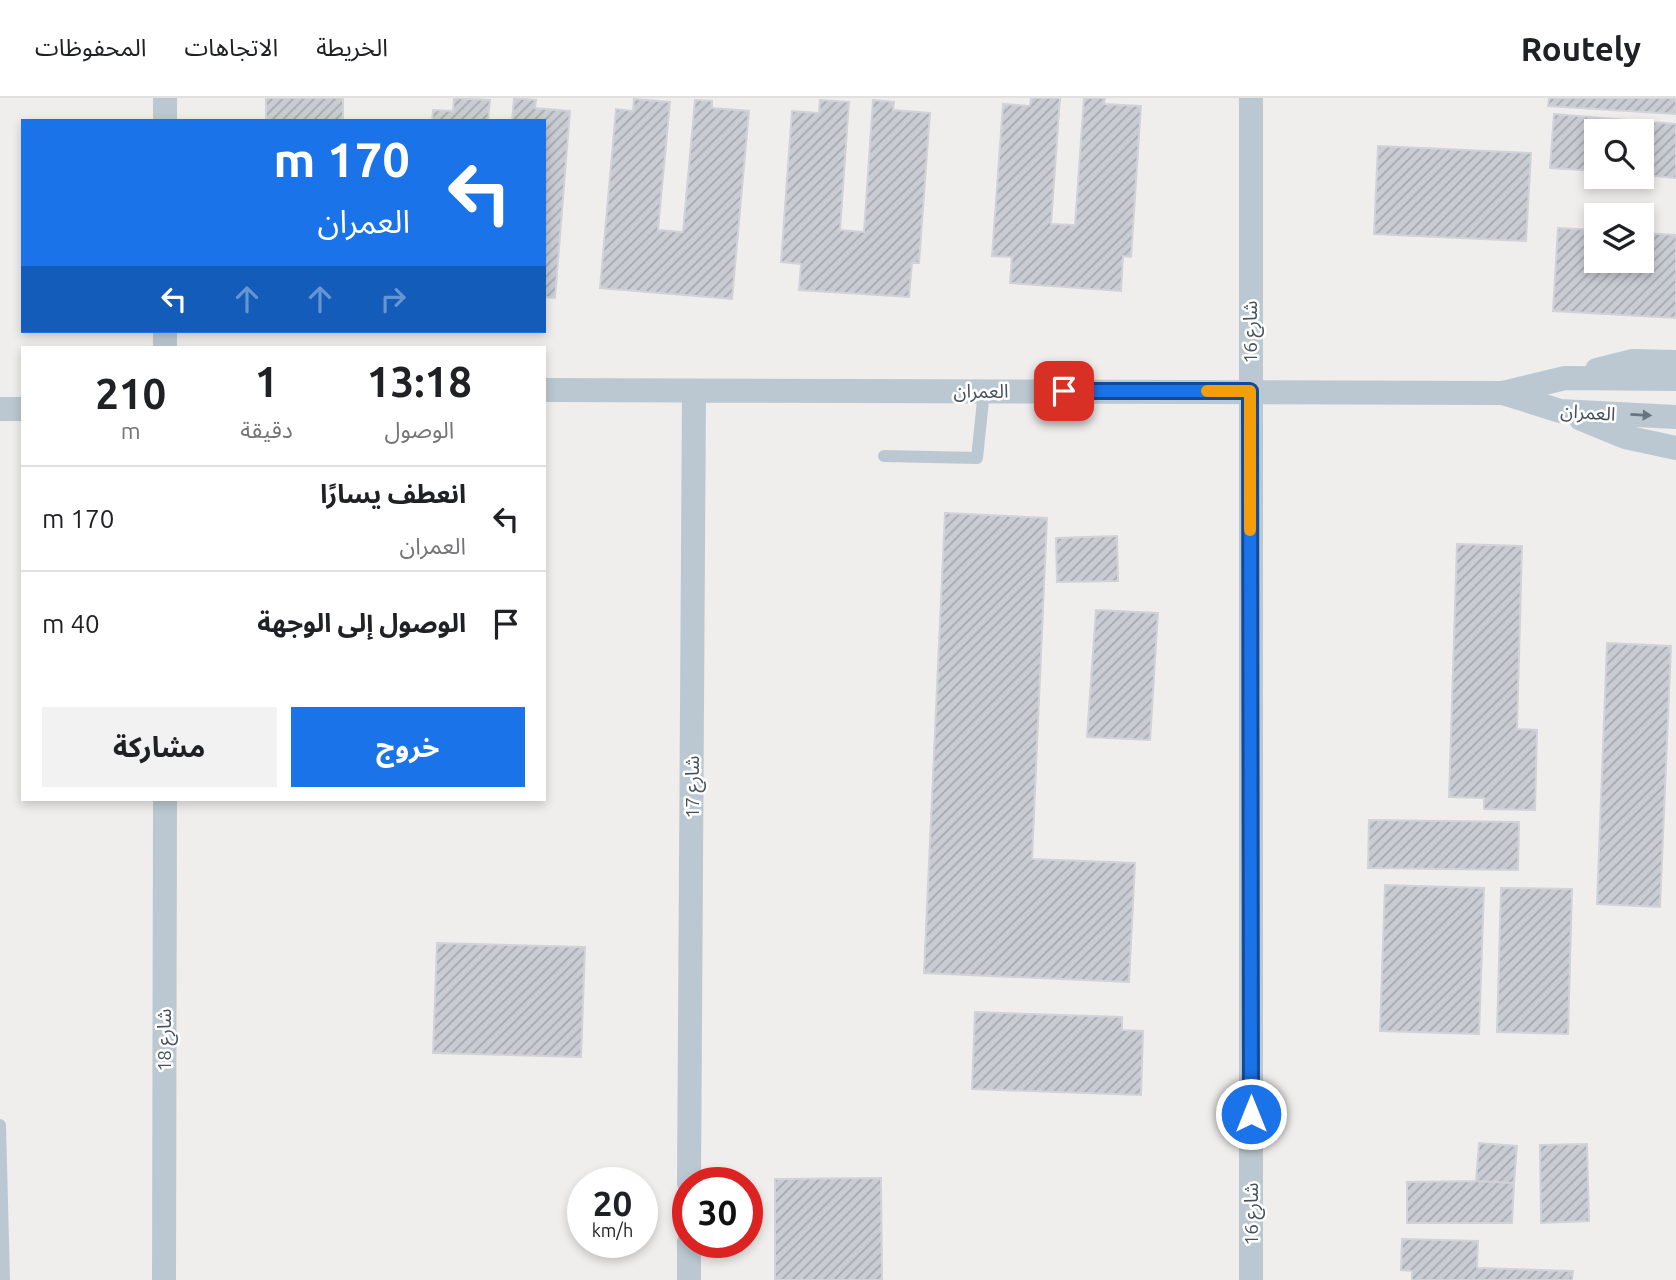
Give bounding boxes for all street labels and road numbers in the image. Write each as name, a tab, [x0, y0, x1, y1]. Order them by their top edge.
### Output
street label: شارع 16	[1239, 301, 1264, 363]
street label: العمران	[954, 380, 1008, 403]
street label: العمران	[1560, 399, 1616, 426]
street label: شارع 17	[681, 756, 706, 818]
street label: شارع 18	[153, 1009, 178, 1071]
street label: شارع 16	[1240, 1183, 1265, 1245]

